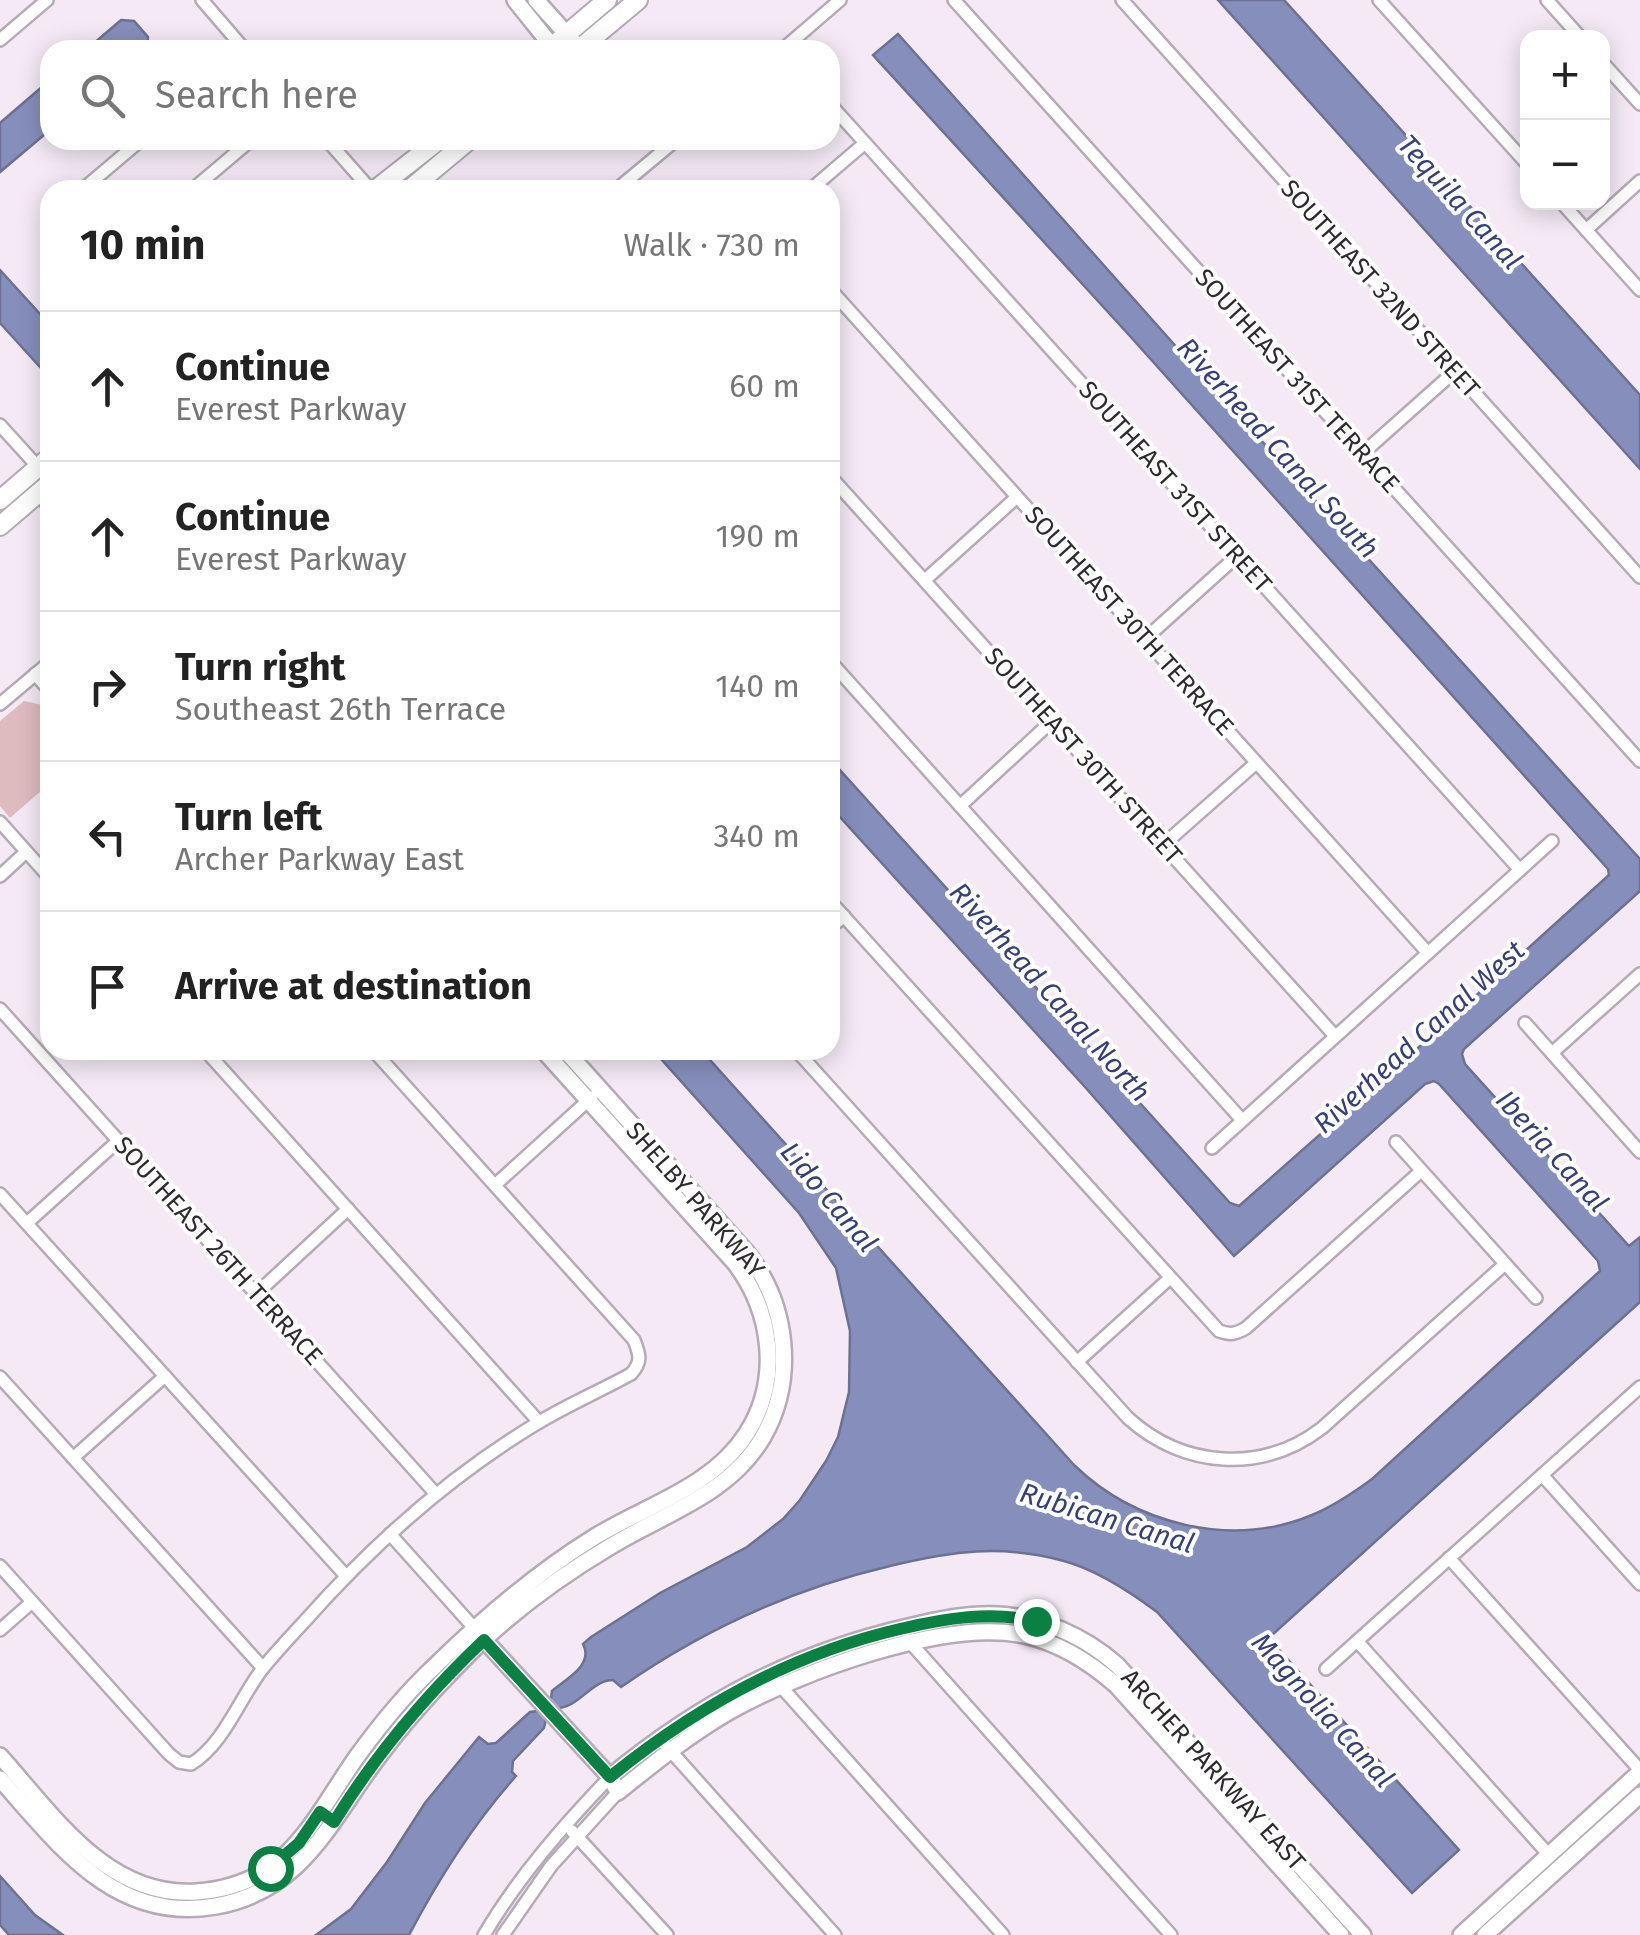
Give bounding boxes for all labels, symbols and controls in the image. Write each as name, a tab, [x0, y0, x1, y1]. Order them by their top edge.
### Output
map controls	[1520, 30, 1610, 210]
button: +	[1520, 30, 1610, 120]
search box	[40, 40, 840, 150]
icon: search	[75, 68, 130, 123]
text: Search here	[155, 72, 358, 118]
button: −	[1520, 120, 1610, 210]
water label: Tequila Canal	[1391, 128, 1529, 276]
street label: SOUTHEAST 32ND STREET	[1274, 174, 1486, 404]
text: 10 min	[80, 220, 206, 270]
text: Walk · 730 m	[623, 226, 800, 264]
street label: SOUTHEAST 31ST TERRACE	[1188, 263, 1406, 499]
water label: Riverhead Canal South	[1170, 331, 1386, 565]
text: Continue	[175, 344, 330, 390]
icon: ahead	[80, 359, 135, 414]
text: 60 m	[729, 367, 800, 405]
street label: SOUTHEAST 31ST STREET	[1072, 375, 1278, 599]
text: Everest Parkway	[175, 390, 407, 428]
text: Continue	[175, 494, 330, 540]
street label: SOUTHEAST 30TH TERRACE	[1018, 500, 1240, 742]
icon: ahead	[80, 509, 135, 564]
text: 190 m	[716, 517, 800, 555]
text: Everest Parkway	[175, 540, 407, 578]
street label: SOUTHEAST 30TH STREET	[978, 642, 1188, 870]
text: Turn right	[175, 644, 345, 690]
icon: right	[80, 659, 135, 714]
text: 140 m	[715, 667, 800, 705]
text: Southeast 26th Terrace	[175, 690, 506, 728]
text: Turn left	[175, 794, 322, 840]
icon: left	[80, 809, 135, 864]
text: 340 m	[713, 817, 800, 855]
text: Archer Parkway East	[175, 840, 464, 878]
water label: Riverhead Canal North	[943, 875, 1157, 1109]
water label: Riverhead Canal West	[1307, 934, 1531, 1140]
icon: arrive	[80, 959, 135, 1014]
text: Arrive at destination	[175, 963, 532, 1009]
water label: Iberia Canal	[1489, 1084, 1615, 1218]
street label: SHELBY PARKWAY	[619, 1116, 771, 1284]
street label: SOUTHEAST 26TH TERRACE	[108, 1131, 328, 1371]
water label: Lido Canal	[774, 1136, 884, 1258]
water label: Rubican Canal	[1016, 1476, 1198, 1560]
route end	[1014, 1599, 1060, 1645]
water label: Magnolia Canal	[1245, 1626, 1401, 1794]
street label: ARCHER PARKWAY EAST	[1115, 1663, 1311, 1877]
route start	[248, 1846, 294, 1892]

